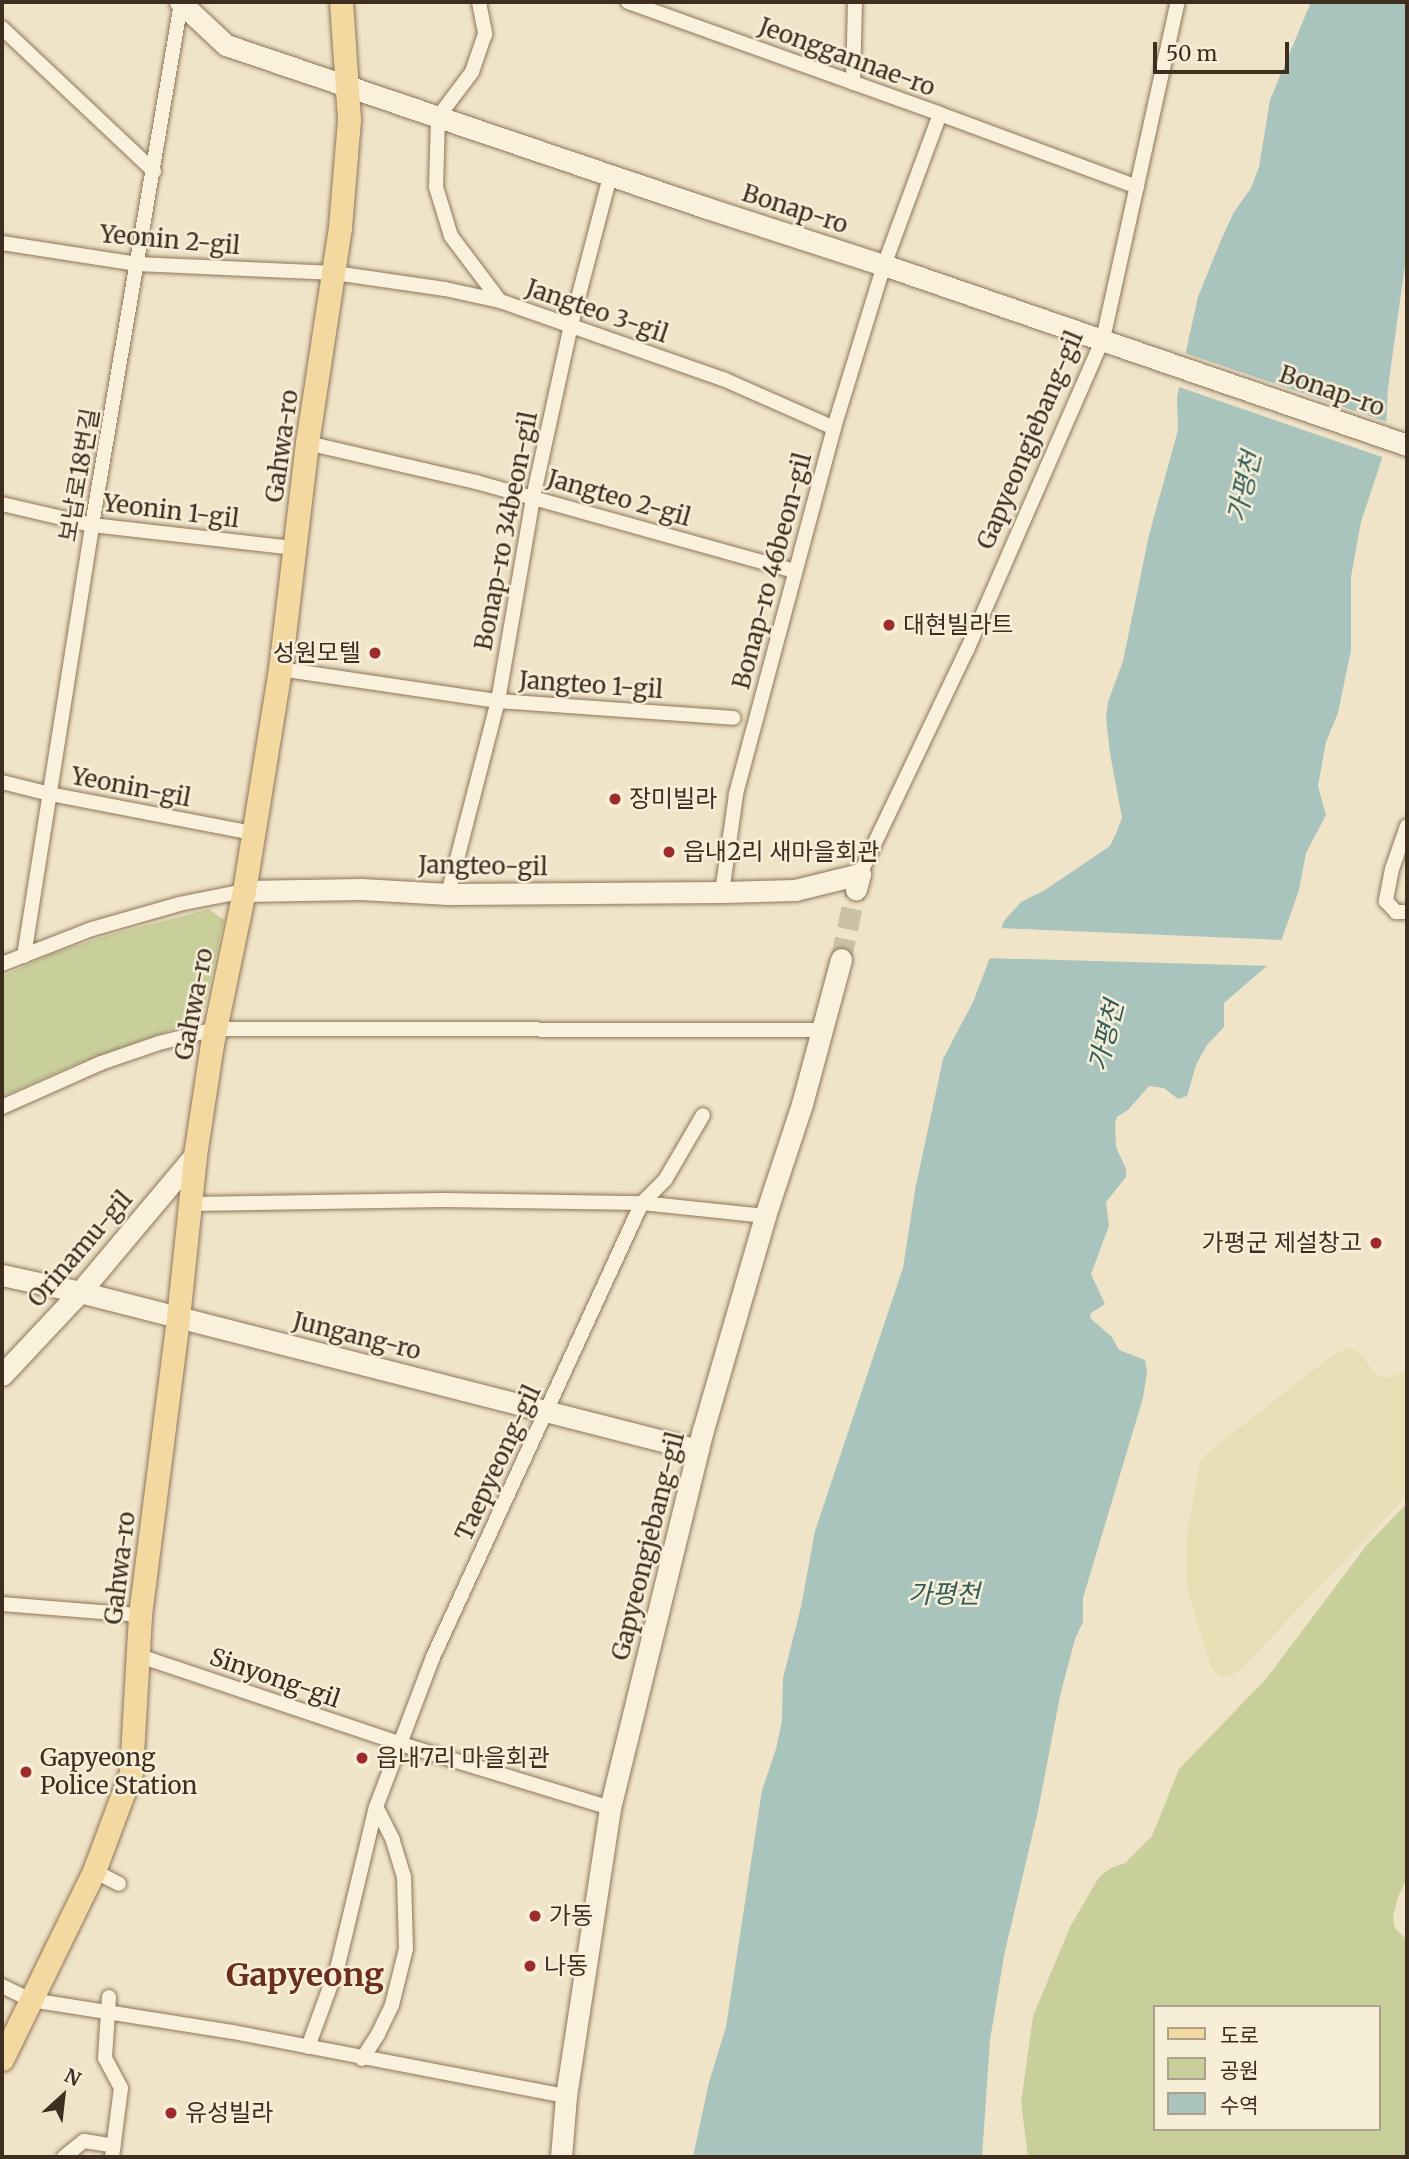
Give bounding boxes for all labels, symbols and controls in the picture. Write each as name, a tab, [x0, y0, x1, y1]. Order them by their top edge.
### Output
street label: Jeonggannae-ro	[755, 12, 939, 102]
scale bar	[1157, 28, 1294, 72]
text: 50 m	[1166, 40, 1217, 67]
street label: Bonap-ro	[738, 178, 852, 240]
street label: Yeonin 2-gil	[99, 220, 241, 260]
street label: Jangteo 3-gil	[522, 273, 672, 349]
street label: Gapyeongjebang-gil	[971, 327, 1089, 553]
street label: Bonap-ro	[1276, 360, 1388, 422]
street label: Gahwa-ro	[260, 388, 304, 504]
street label: 보납로18번길	[53, 406, 105, 544]
street label: Bonap-ro 34beon-gil	[469, 409, 543, 653]
water label: 가평천	[1221, 449, 1267, 525]
street label: Bonap-ro 46beon-gil	[727, 450, 817, 692]
street label: Jangteo 2-gil	[544, 464, 694, 532]
street label: Yeonin 1-gil	[101, 488, 241, 534]
place label: 대현빌라트	[903, 611, 1013, 639]
marker: 대현빌라트	[881, 617, 897, 633]
place label: 성원모텔	[273, 639, 361, 667]
marker: 성원모텔	[367, 645, 383, 661]
street label: Jangteo 1-gil	[518, 666, 664, 704]
street label: Yeonin-gil	[69, 761, 193, 813]
place label: 장미빌라	[629, 785, 717, 813]
marker: 장미빌라	[607, 791, 623, 807]
place label: 읍내2리 새마을회관	[683, 838, 880, 866]
marker: 읍내2리 새마을회관	[661, 844, 677, 860]
street label: Jangteo-gil	[418, 850, 548, 882]
street label: Gahwa-ro	[169, 946, 219, 1062]
water label: 가평천	[1082, 997, 1130, 1075]
street label: Orinamu-gil	[22, 1185, 138, 1313]
place label: 가평군 제설창고	[1202, 1229, 1362, 1257]
marker: 가평군 제설창고	[1368, 1235, 1384, 1251]
street label: Jungang-ro	[290, 1306, 424, 1366]
street label: Taepyeong-gil	[449, 1381, 547, 1545]
street label: Gapyeongjebang-gil	[606, 1429, 690, 1663]
street label: Gahwa-ro	[99, 1510, 141, 1626]
water label: 가평천	[908, 1578, 980, 1610]
street label: Sinyong-gil	[206, 1642, 344, 1714]
place label: Gapyeong Police Station	[40, 1744, 197, 1800]
place label: 읍내7리 마을회관	[376, 1744, 550, 1772]
marker: 읍내7리 마을회관	[354, 1750, 370, 1766]
marker: Gapyeong Police Station	[18, 1764, 34, 1780]
place label: 가동	[549, 1902, 593, 1930]
marker: 가동	[527, 1908, 543, 1924]
place label: 나동	[544, 1952, 588, 1980]
district label: Gapyeong	[226, 1956, 384, 1994]
marker: 나동	[522, 1958, 538, 1974]
legend	[1154, 2005, 1381, 2131]
text: 도로	[1220, 2022, 1259, 2049]
text: 공원	[1220, 2057, 1259, 2084]
north arrow	[28, 2061, 98, 2131]
text: N	[60, 2063, 85, 2091]
text: 수역	[1220, 2092, 1259, 2119]
place label: 유성빌라	[185, 2099, 273, 2127]
marker: 유성빌라	[163, 2105, 179, 2121]

